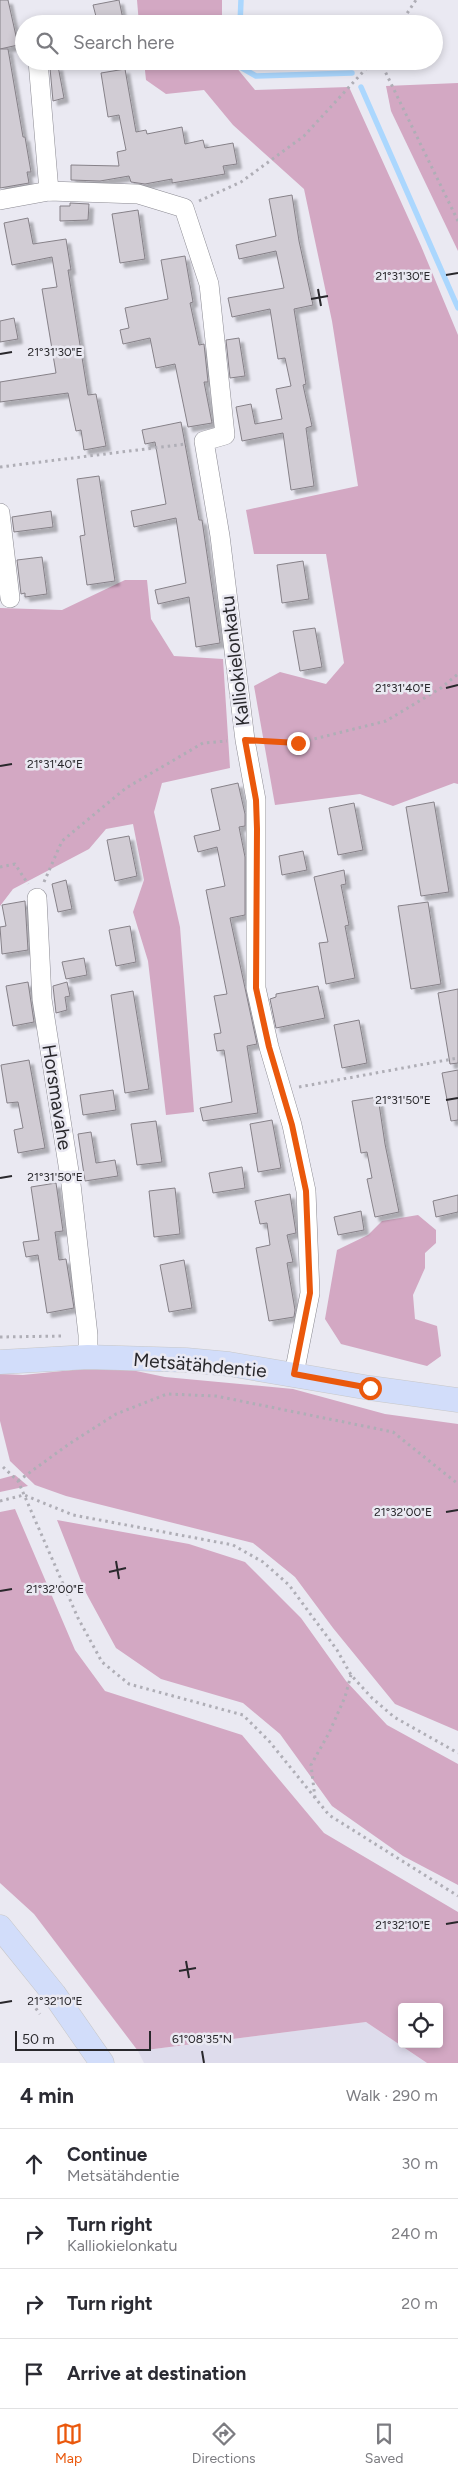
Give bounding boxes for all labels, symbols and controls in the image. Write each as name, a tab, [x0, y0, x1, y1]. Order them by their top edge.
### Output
search box	[15, 15, 443, 70]
icon: search	[33, 29, 61, 57]
text: Search here	[73, 31, 175, 54]
text: 21°31'30"E	[375, 269, 431, 283]
text: 21°31'30"E	[27, 345, 83, 359]
street label: Kalliokielonkatu	[216, 594, 254, 728]
text: 21°31'40"E	[375, 681, 431, 695]
route end	[287, 732, 310, 755]
text: 21°31'40"E	[27, 757, 83, 771]
street label: Horsmavahe	[37, 1043, 77, 1151]
text: 21°31'50"E	[375, 1093, 431, 1107]
text: 21°31'50"E	[27, 1170, 83, 1184]
street label: Metsätähdentie	[132, 1348, 268, 1382]
route start	[359, 1377, 382, 1400]
text: 21°32'00"E	[374, 1505, 432, 1519]
text: 21°32'00"E	[26, 1582, 84, 1596]
text: 21°32'10"E	[375, 1918, 431, 1932]
text: 21°32'10"E	[27, 1994, 83, 2008]
map controls	[398, 2003, 443, 2048]
button: locate	[398, 2003, 443, 2048]
scale bar	[15, 2028, 151, 2051]
text: 50 m	[22, 2031, 54, 2048]
text: 61°08'35"N	[172, 2032, 232, 2046]
text: 4 min	[20, 2083, 74, 2108]
text: Walk · 290 m	[346, 2086, 438, 2105]
text: Continue	[67, 2143, 147, 2166]
icon: ahead	[20, 2150, 48, 2178]
text: 30 m	[401, 2154, 438, 2173]
text: Metsätähdentie	[67, 2166, 180, 2185]
text: Turn right	[67, 2213, 153, 2236]
icon: right	[20, 2220, 48, 2248]
text: 240 m	[391, 2224, 438, 2243]
text: Kalliokielonkatu	[67, 2236, 177, 2255]
icon: right	[20, 2290, 48, 2318]
text: Turn right	[67, 2292, 153, 2315]
text: 20 m	[401, 2294, 438, 2313]
icon: arrive	[20, 2360, 48, 2388]
text: Arrive at destination	[67, 2362, 246, 2385]
tab: Map	[55, 2420, 83, 2467]
tab: Directions	[192, 2420, 256, 2467]
tab: Saved	[365, 2420, 403, 2467]

